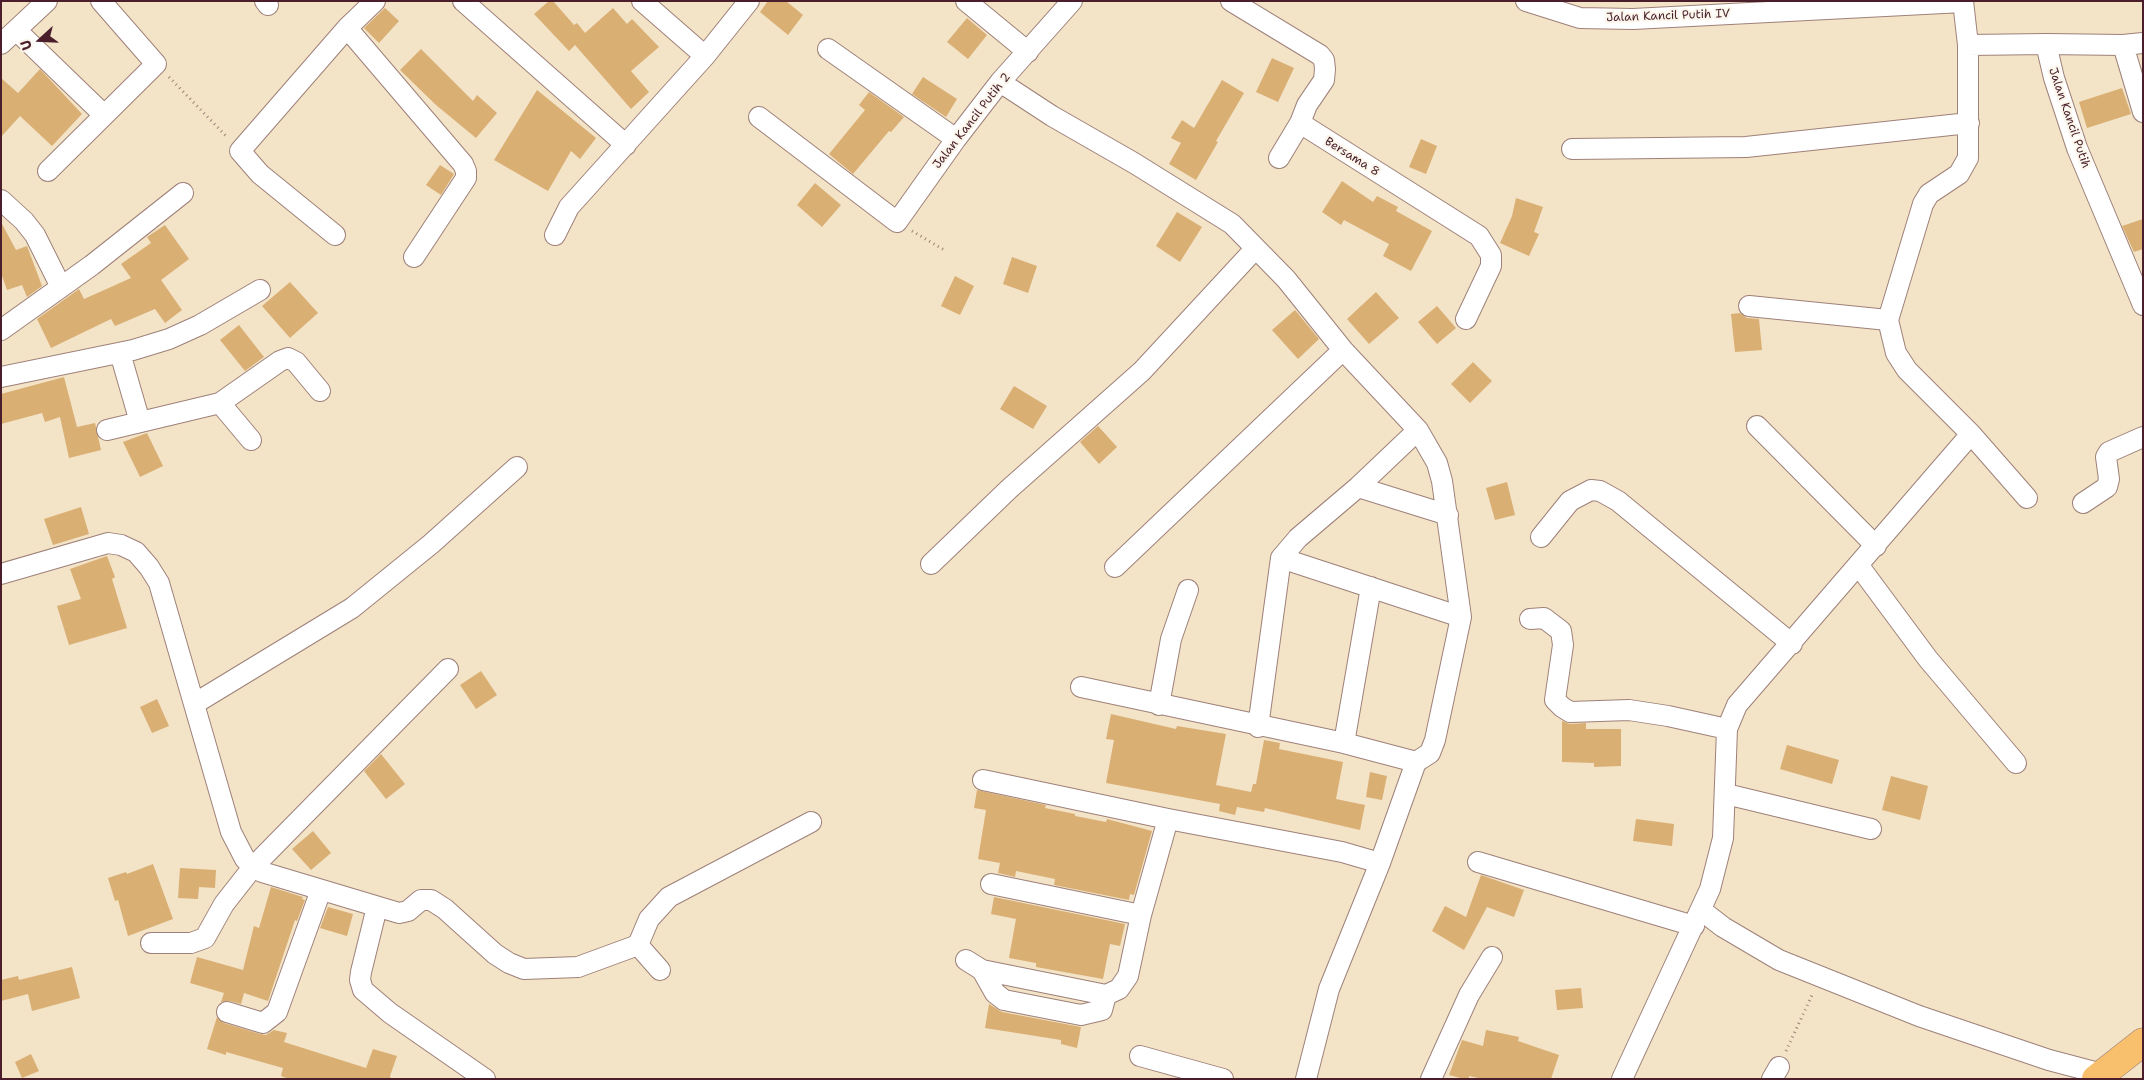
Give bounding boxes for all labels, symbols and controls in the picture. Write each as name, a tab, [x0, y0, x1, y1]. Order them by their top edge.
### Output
street label: Jalan Kancil Putih IV	[1606, 7, 1730, 25]
north arrow	[15, 15, 65, 65]
text: U	[16, 38, 36, 53]
street label: Jalan Kancil Putih	[2045, 66, 2093, 170]
street label: Jalan Kancil Putih 2	[930, 70, 1014, 172]
street label: Bersama 8	[1322, 134, 1382, 180]

